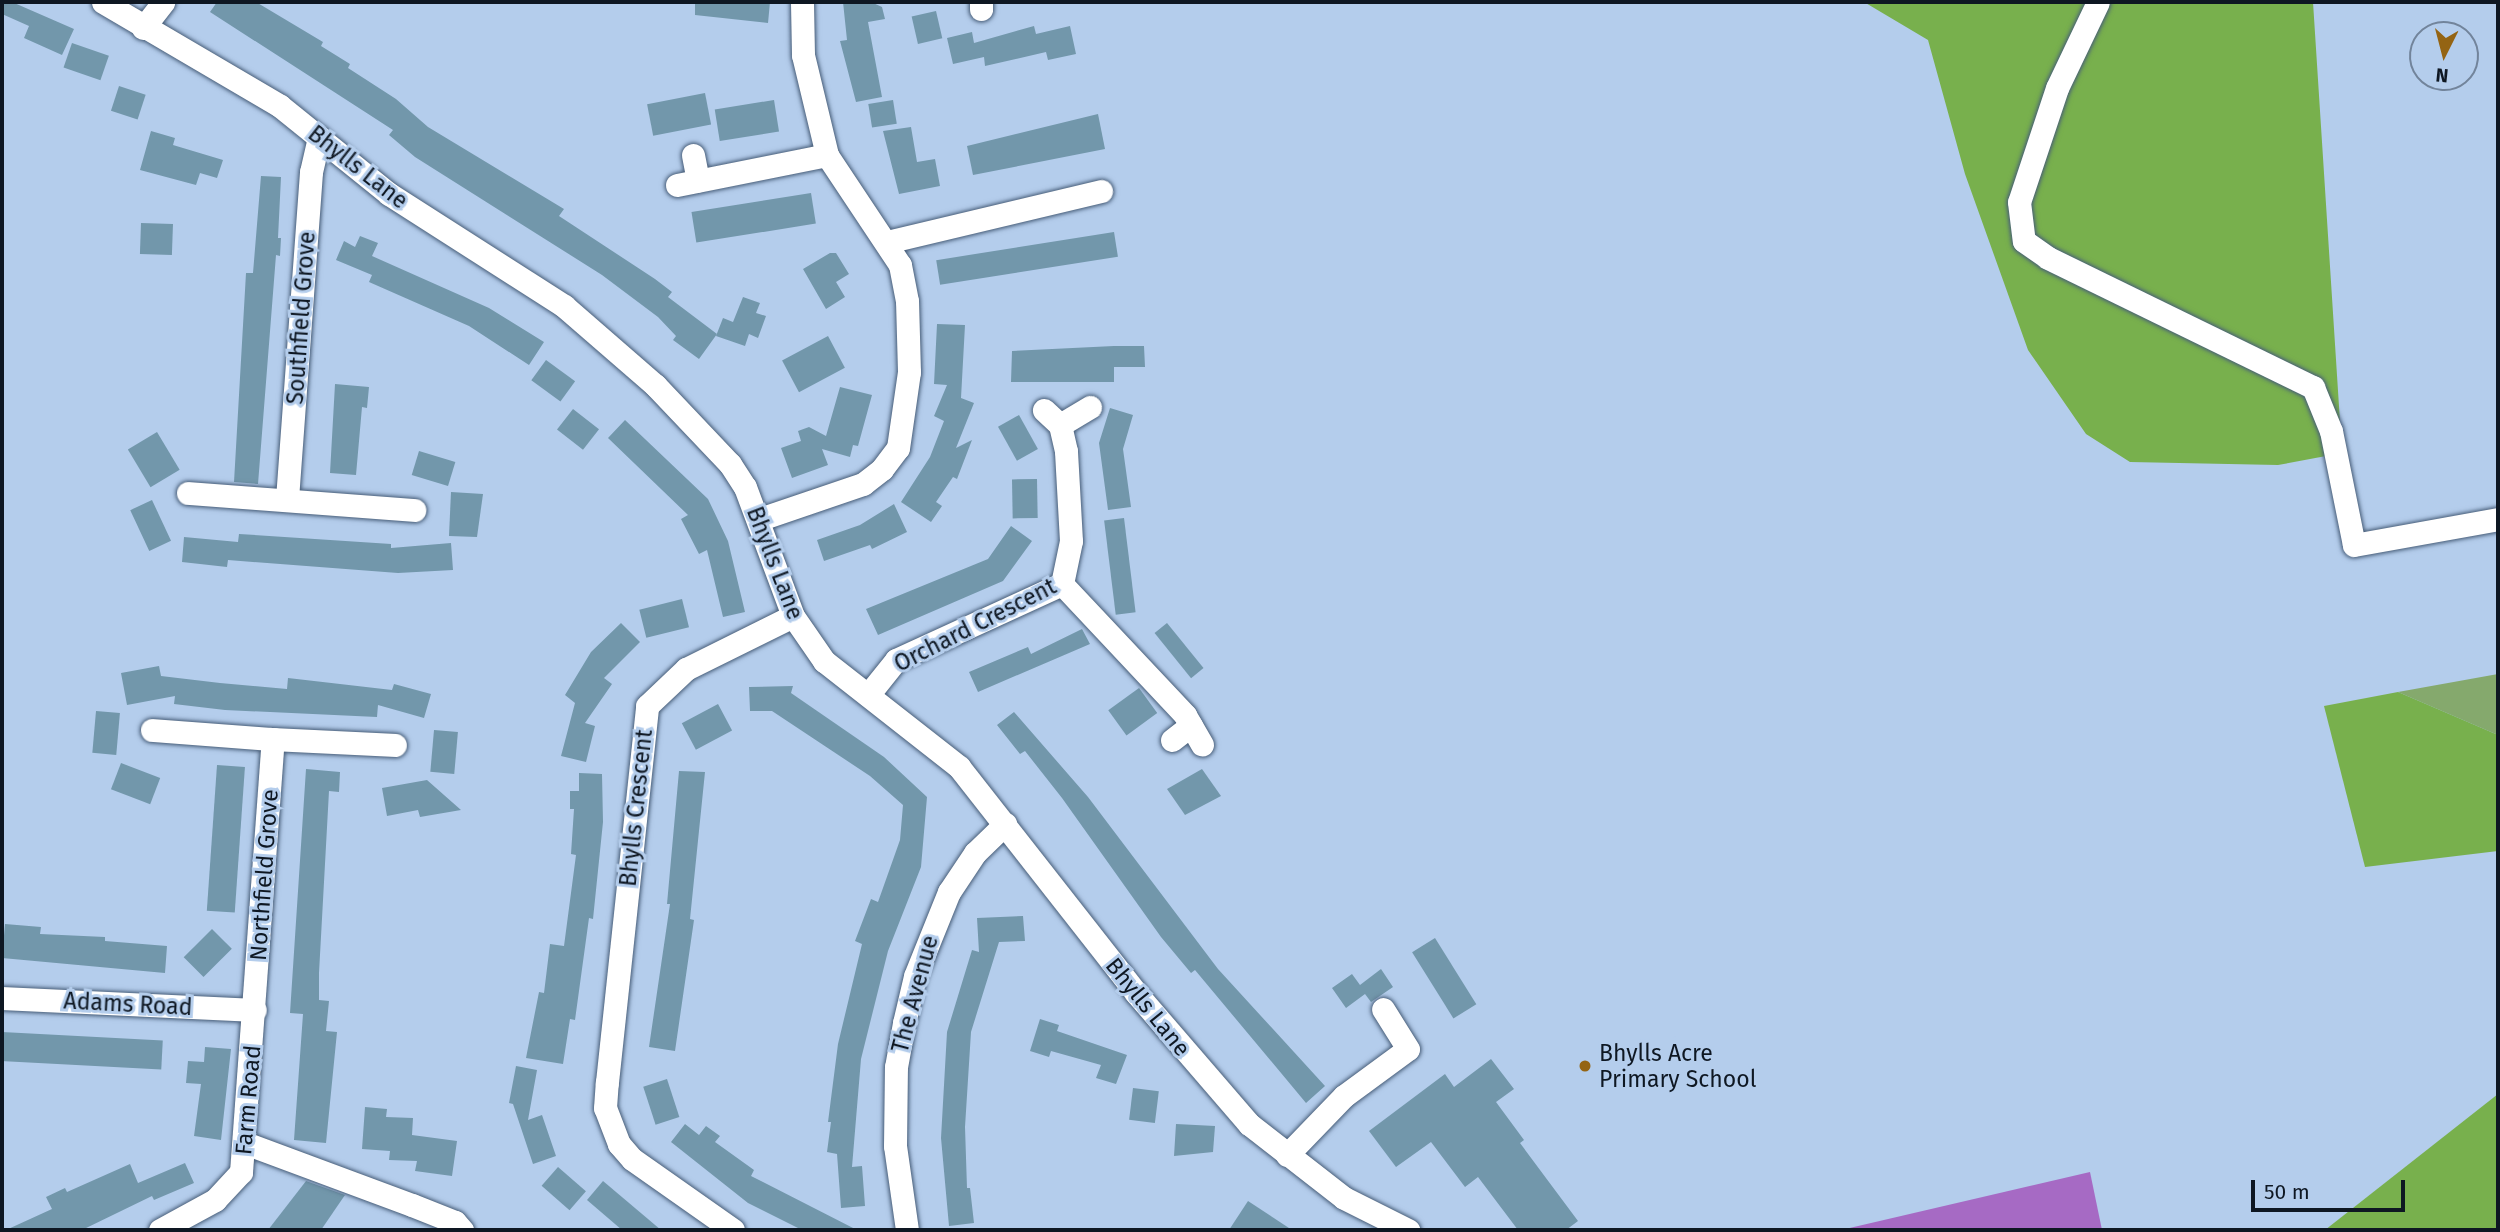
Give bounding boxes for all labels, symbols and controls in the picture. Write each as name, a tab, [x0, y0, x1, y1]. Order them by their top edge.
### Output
north arrow	[2409, 21, 2479, 91]
text: N	[2434, 63, 2449, 87]
street label: Bhylls Lane	[303, 120, 413, 214]
street label: Southfield Grove	[281, 231, 321, 405]
street label: Bhylls Lane	[741, 503, 809, 623]
street label: Orchard Crescent	[889, 572, 1061, 678]
street label: Bhylls Crescent	[614, 728, 658, 888]
street label: Northfield Grove	[244, 788, 284, 962]
street label: The Avenue	[886, 932, 944, 1056]
street label: Bhylls Lane	[1100, 952, 1196, 1062]
street label: Adams Road	[63, 987, 193, 1021]
place label: Bhylls Acre Primary School	[1599, 1039, 1756, 1093]
street label: Farm Road	[229, 1044, 267, 1156]
marker: Bhylls Acre Primary School	[1577, 1058, 1593, 1074]
scale bar	[2255, 1166, 2409, 1210]
text: 50 m	[2264, 1179, 2310, 1205]

